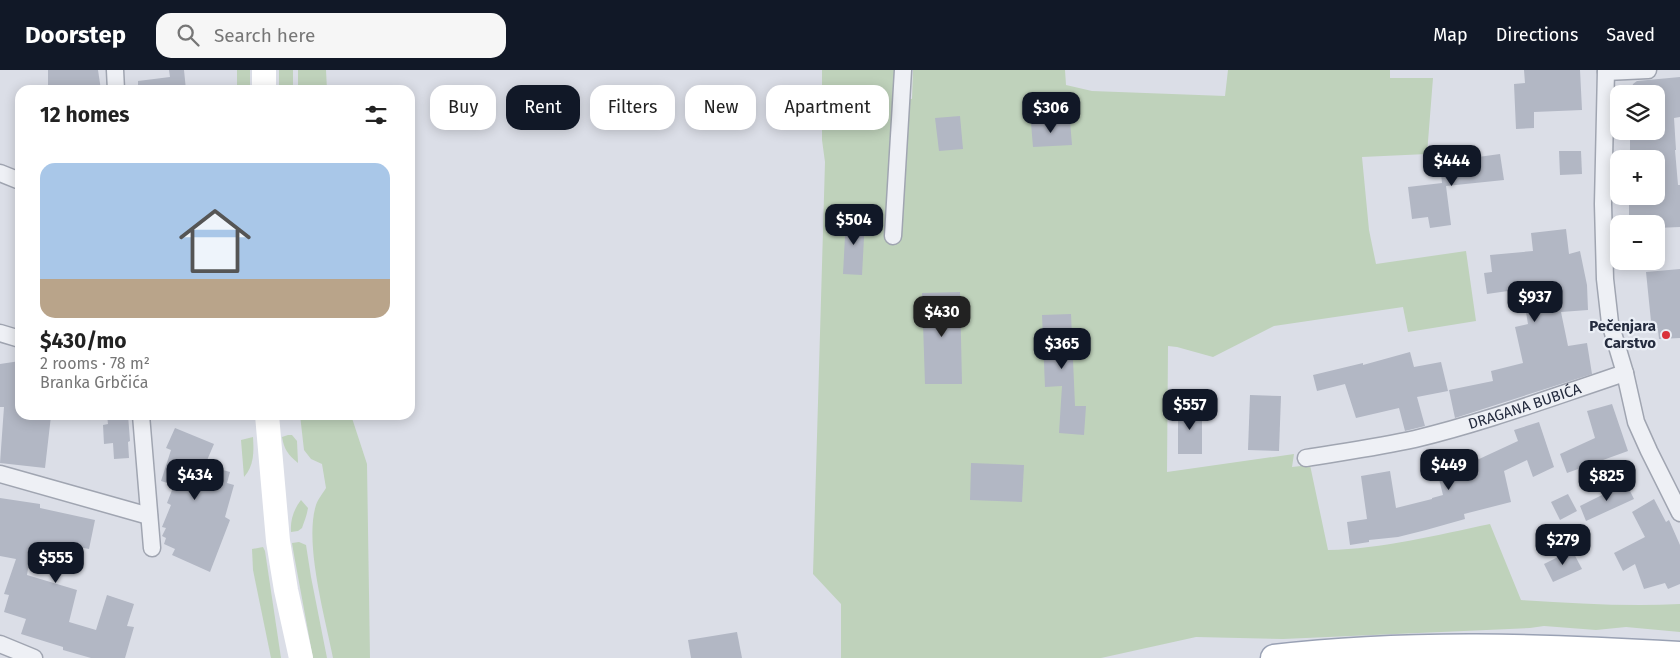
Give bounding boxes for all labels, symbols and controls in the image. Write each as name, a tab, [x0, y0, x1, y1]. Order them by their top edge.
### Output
search box	[156, 13, 506, 58]
text: Doorstep	[25, 21, 126, 49]
icon: search	[174, 21, 202, 49]
text: Search here	[214, 24, 315, 47]
text: Map	[1433, 24, 1468, 46]
text: Directions	[1496, 24, 1578, 46]
text: Saved	[1606, 24, 1655, 46]
chip: Buy	[430, 85, 496, 130]
chip: Rent	[506, 85, 580, 130]
chip: Filters	[590, 85, 675, 130]
chip: New	[685, 85, 756, 130]
chip: Apartment	[766, 85, 889, 130]
map controls	[1610, 85, 1665, 270]
button: layers	[1610, 85, 1665, 140]
pin: $306	[1021, 92, 1081, 134]
text: $306	[1033, 98, 1069, 117]
icon: filters	[362, 101, 390, 129]
text: 12 homes	[40, 102, 129, 128]
pin: $444	[1422, 144, 1482, 187]
button: +	[1610, 150, 1665, 205]
text: $444	[1434, 151, 1470, 170]
icon: home	[170, 196, 260, 286]
pin: $504	[824, 204, 884, 246]
text: $504	[836, 210, 872, 229]
button: −	[1610, 215, 1665, 270]
pin: $937	[1505, 280, 1565, 323]
text: $937	[1519, 287, 1551, 306]
pin: $430	[912, 296, 972, 338]
text: $430	[924, 302, 960, 321]
place label: Pečenjara Carstvo	[1589, 317, 1656, 352]
text: $430/mo	[40, 328, 127, 354]
pin: $365	[1032, 328, 1092, 370]
marker: Pečenjara Carstvo	[1660, 329, 1672, 341]
text: $365	[1045, 334, 1079, 353]
text: 2 rooms · 78 m²	[40, 354, 150, 373]
text: Branka Grbčića	[40, 373, 148, 392]
street label: DRAGANA BUBIĆA	[1466, 379, 1584, 433]
pin: $557	[1160, 388, 1220, 431]
text: $557	[1174, 395, 1206, 414]
pin: $449	[1419, 448, 1479, 491]
text: $449	[1431, 455, 1467, 474]
pin: $434	[165, 458, 225, 501]
pin: $825	[1577, 460, 1637, 502]
text: $434	[178, 465, 212, 484]
text: $825	[1590, 466, 1624, 485]
pin: $279	[1533, 524, 1593, 566]
text: $279	[1547, 530, 1579, 549]
pin: $555	[26, 542, 86, 584]
text: $555	[39, 548, 73, 567]

